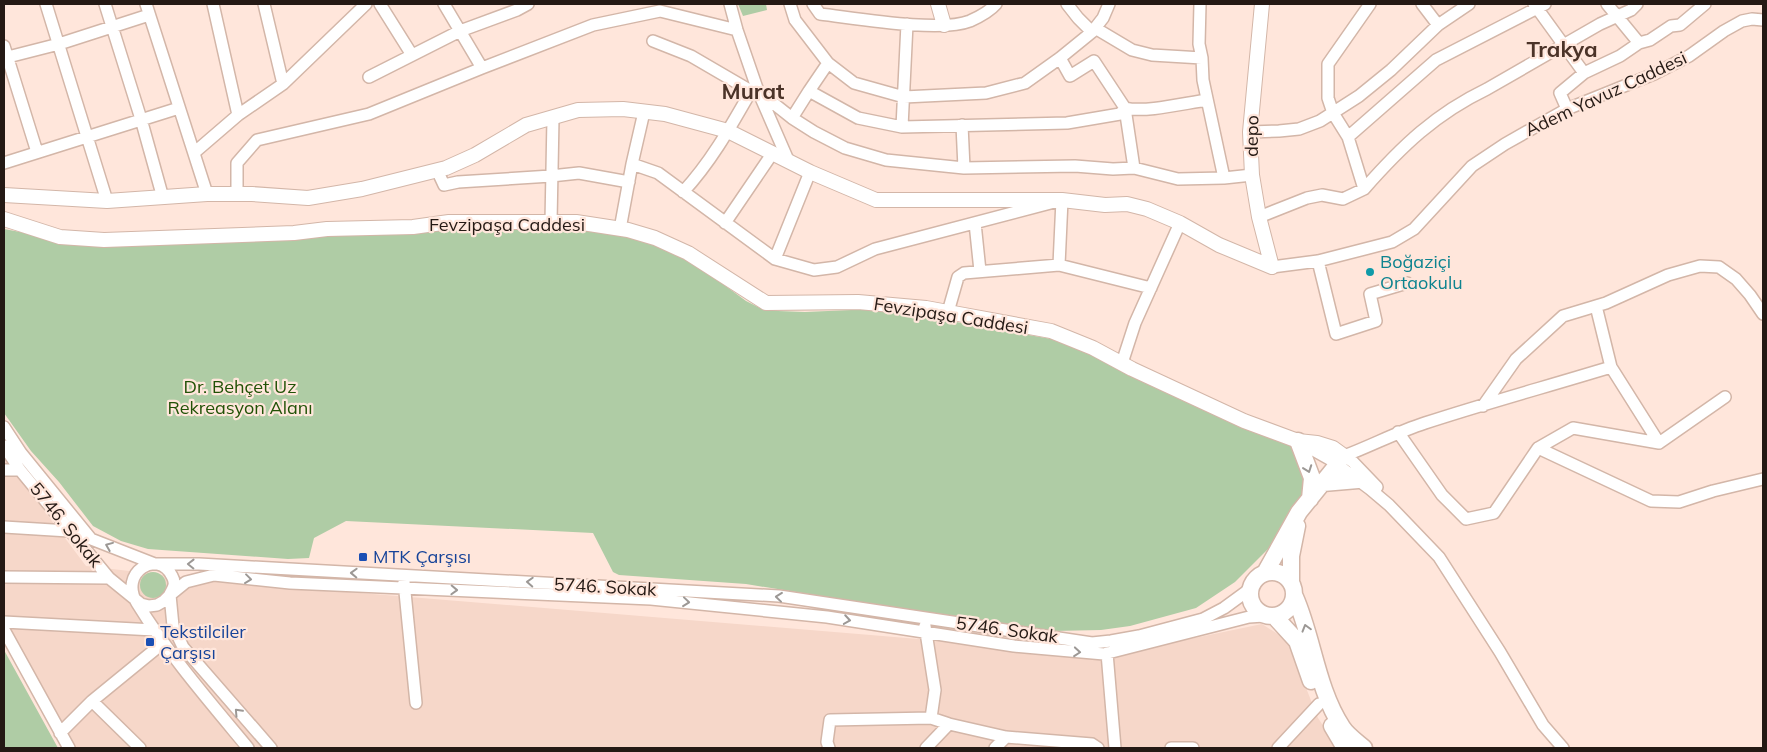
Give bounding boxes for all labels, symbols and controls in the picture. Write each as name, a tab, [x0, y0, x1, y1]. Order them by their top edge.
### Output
district label: Trakya	[1526, 35, 1598, 63]
street label: Adem Yavuz Caddesi	[1521, 46, 1690, 141]
district label: Murat	[722, 77, 784, 105]
street label: depo	[1240, 115, 1263, 157]
street label: Fevzipaşa Caddesi	[429, 213, 585, 236]
place label: Boğaziçi Ortaokulu	[1380, 250, 1463, 294]
marker: Boğaziçi Ortaokulu	[1364, 266, 1376, 278]
street label: Fevzipaşa Caddesi	[872, 292, 1030, 339]
park label: Dr. Behçet Uz Rekreasyon Alanı	[167, 375, 313, 419]
one-way arrow	[1302, 465, 1312, 473]
street label: 5746. Sokak	[25, 478, 108, 572]
one-way arrow	[106, 542, 114, 552]
place label: MTK Çarşısı	[373, 545, 471, 568]
marker: MTK Çarşısı	[357, 551, 369, 563]
one-way arrow	[187, 559, 195, 569]
one-way arrow	[349, 568, 357, 578]
street label: 5746. Sokak	[553, 572, 658, 601]
one-way arrow	[244, 573, 252, 584]
one-way arrow	[525, 577, 533, 588]
one-way arrow	[450, 584, 458, 595]
one-way arrow	[775, 591, 783, 602]
one-way arrow	[682, 596, 690, 607]
street label: 5746. Sokak	[955, 611, 1060, 648]
one-way arrow	[844, 614, 852, 625]
place label: Tekstilciler Çarşısı	[160, 620, 246, 664]
one-way arrow	[1302, 625, 1312, 633]
marker: Tekstilciler Çarşısı	[144, 636, 156, 648]
one-way arrow	[1074, 646, 1082, 657]
one-way arrow	[235, 708, 244, 717]

